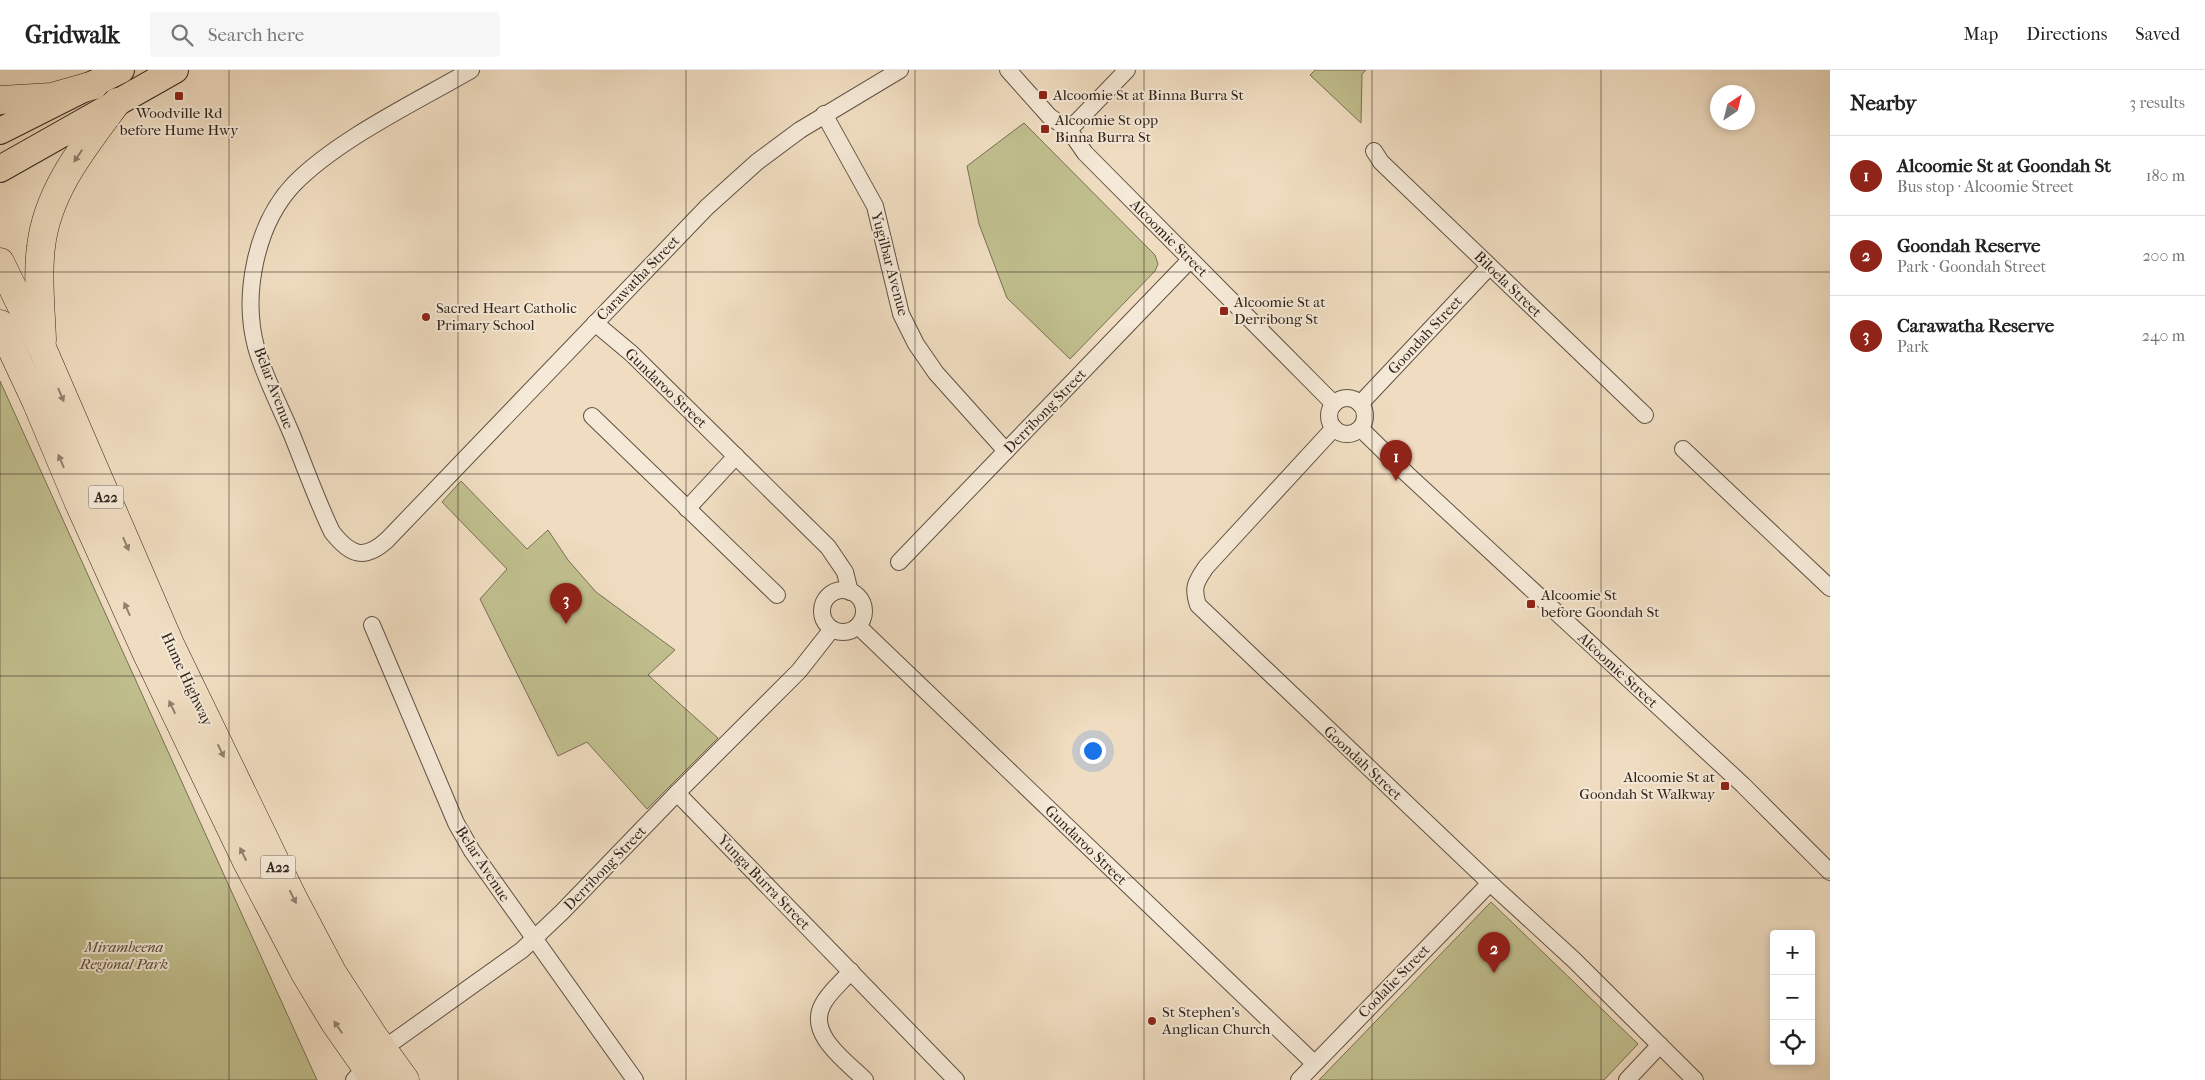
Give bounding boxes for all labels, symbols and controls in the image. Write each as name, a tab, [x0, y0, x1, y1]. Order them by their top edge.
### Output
search box	[150, 12, 500, 57]
text: Gridwalk	[25, 21, 120, 49]
icon: search	[168, 21, 196, 49]
text: Search here	[208, 24, 304, 46]
text: Map	[1964, 24, 1998, 45]
text: Directions	[2026, 24, 2107, 45]
text: Saved	[2135, 24, 2180, 45]
north arrow	[1710, 85, 1755, 130]
place label: Alcoomie St at Binna Burra St	[1052, 86, 1244, 104]
marker: Alcoomie St at Binna Burra St	[1037, 89, 1049, 101]
marker: Woodville Rd before Hume Hwy	[173, 90, 185, 102]
text: Nearby	[1850, 91, 1916, 115]
text: 3 results	[2129, 93, 2185, 112]
place label: Woodville Rd before Hume Hwy	[119, 104, 239, 139]
place label: Alcoomie St opp Binna Burra St	[1054, 111, 1158, 146]
marker: Alcoomie St opp Binna Burra St	[1039, 123, 1051, 135]
one-way arrow	[73, 149, 83, 162]
text: Alcoomie St at Goondah St	[1897, 155, 2111, 177]
text: 1	[1863, 166, 1869, 185]
text: 180 m	[2146, 166, 2185, 185]
text: Bus stop · Alcoomie Street	[1897, 177, 2074, 196]
street label: Alcoomie Street	[1126, 195, 1212, 281]
street label: Yugilbar Avenue	[867, 209, 913, 319]
street label: Carawatha Street	[593, 231, 684, 324]
text: Goondah Reserve	[1897, 235, 2040, 257]
text: 2	[1862, 246, 1870, 265]
text: 200 m	[2142, 246, 2185, 265]
street label: Biloela Street	[1470, 247, 1546, 321]
text: Park · Goondah Street	[1897, 257, 2046, 276]
street label: Goondah Street	[1384, 292, 1466, 378]
place label: Alcoomie St at Derribong St	[1233, 293, 1326, 328]
place label: Sacred Heart Catholic Primary School	[436, 299, 577, 334]
marker: Alcoomie St at Derribong St	[1218, 305, 1230, 317]
marker: Sacred Heart Catholic Primary School	[420, 311, 432, 323]
text: Carawatha Reserve	[1897, 315, 2054, 337]
text: 3	[1863, 326, 1869, 345]
text: 240 m	[2142, 326, 2185, 345]
text: Park	[1897, 337, 1929, 356]
street label: Gundaroo Street	[621, 344, 711, 432]
street label: Belar Avenue	[250, 345, 298, 432]
street label: Derribong Street	[1000, 364, 1090, 457]
one-way arrow	[58, 388, 66, 402]
pin: 1	[1380, 440, 1412, 481]
one-way arrow	[57, 453, 65, 468]
road number: A22	[88, 486, 124, 508]
one-way arrow	[122, 537, 130, 551]
pin: 3	[550, 583, 582, 624]
place label: Alcoomie St before Goondah St	[1540, 586, 1660, 621]
marker: Alcoomie St before Goondah St	[1525, 598, 1537, 610]
one-way arrow	[123, 602, 131, 616]
street label: Alcoomie Street	[1574, 628, 1662, 712]
street label: Hume Highway	[157, 629, 217, 730]
one-way arrow	[168, 700, 177, 715]
street label: Goondah Street	[1320, 722, 1406, 804]
your location	[1080, 738, 1106, 764]
one-way arrow	[217, 744, 225, 758]
place label: Alcoomie St at Goondah St Walkway	[1579, 768, 1716, 803]
marker: Alcoomie St at Goondah St Walkway	[1719, 780, 1731, 792]
street label: Gundaroo Street	[1041, 801, 1131, 889]
street label: Derribong Street	[560, 821, 650, 914]
street label: Belar Avenue	[452, 823, 514, 906]
street label: Yunga Burra Street	[713, 830, 814, 934]
one-way arrow	[239, 847, 247, 861]
road number: A22	[260, 856, 296, 879]
one-way arrow	[289, 890, 297, 904]
map controls	[1770, 930, 1815, 1065]
button: +	[1770, 930, 1815, 975]
pin: 2	[1478, 932, 1510, 973]
park label: Mirambeena Regional Park	[79, 938, 168, 973]
street label: Coolalie Street	[1355, 940, 1434, 1021]
button: −	[1770, 975, 1815, 1020]
place label: St Stephen's Anglican Church	[1161, 1003, 1271, 1038]
marker: St Stephen's Anglican Church	[1146, 1015, 1158, 1027]
one-way arrow	[333, 1020, 343, 1033]
button: locate	[1770, 1020, 1815, 1065]

